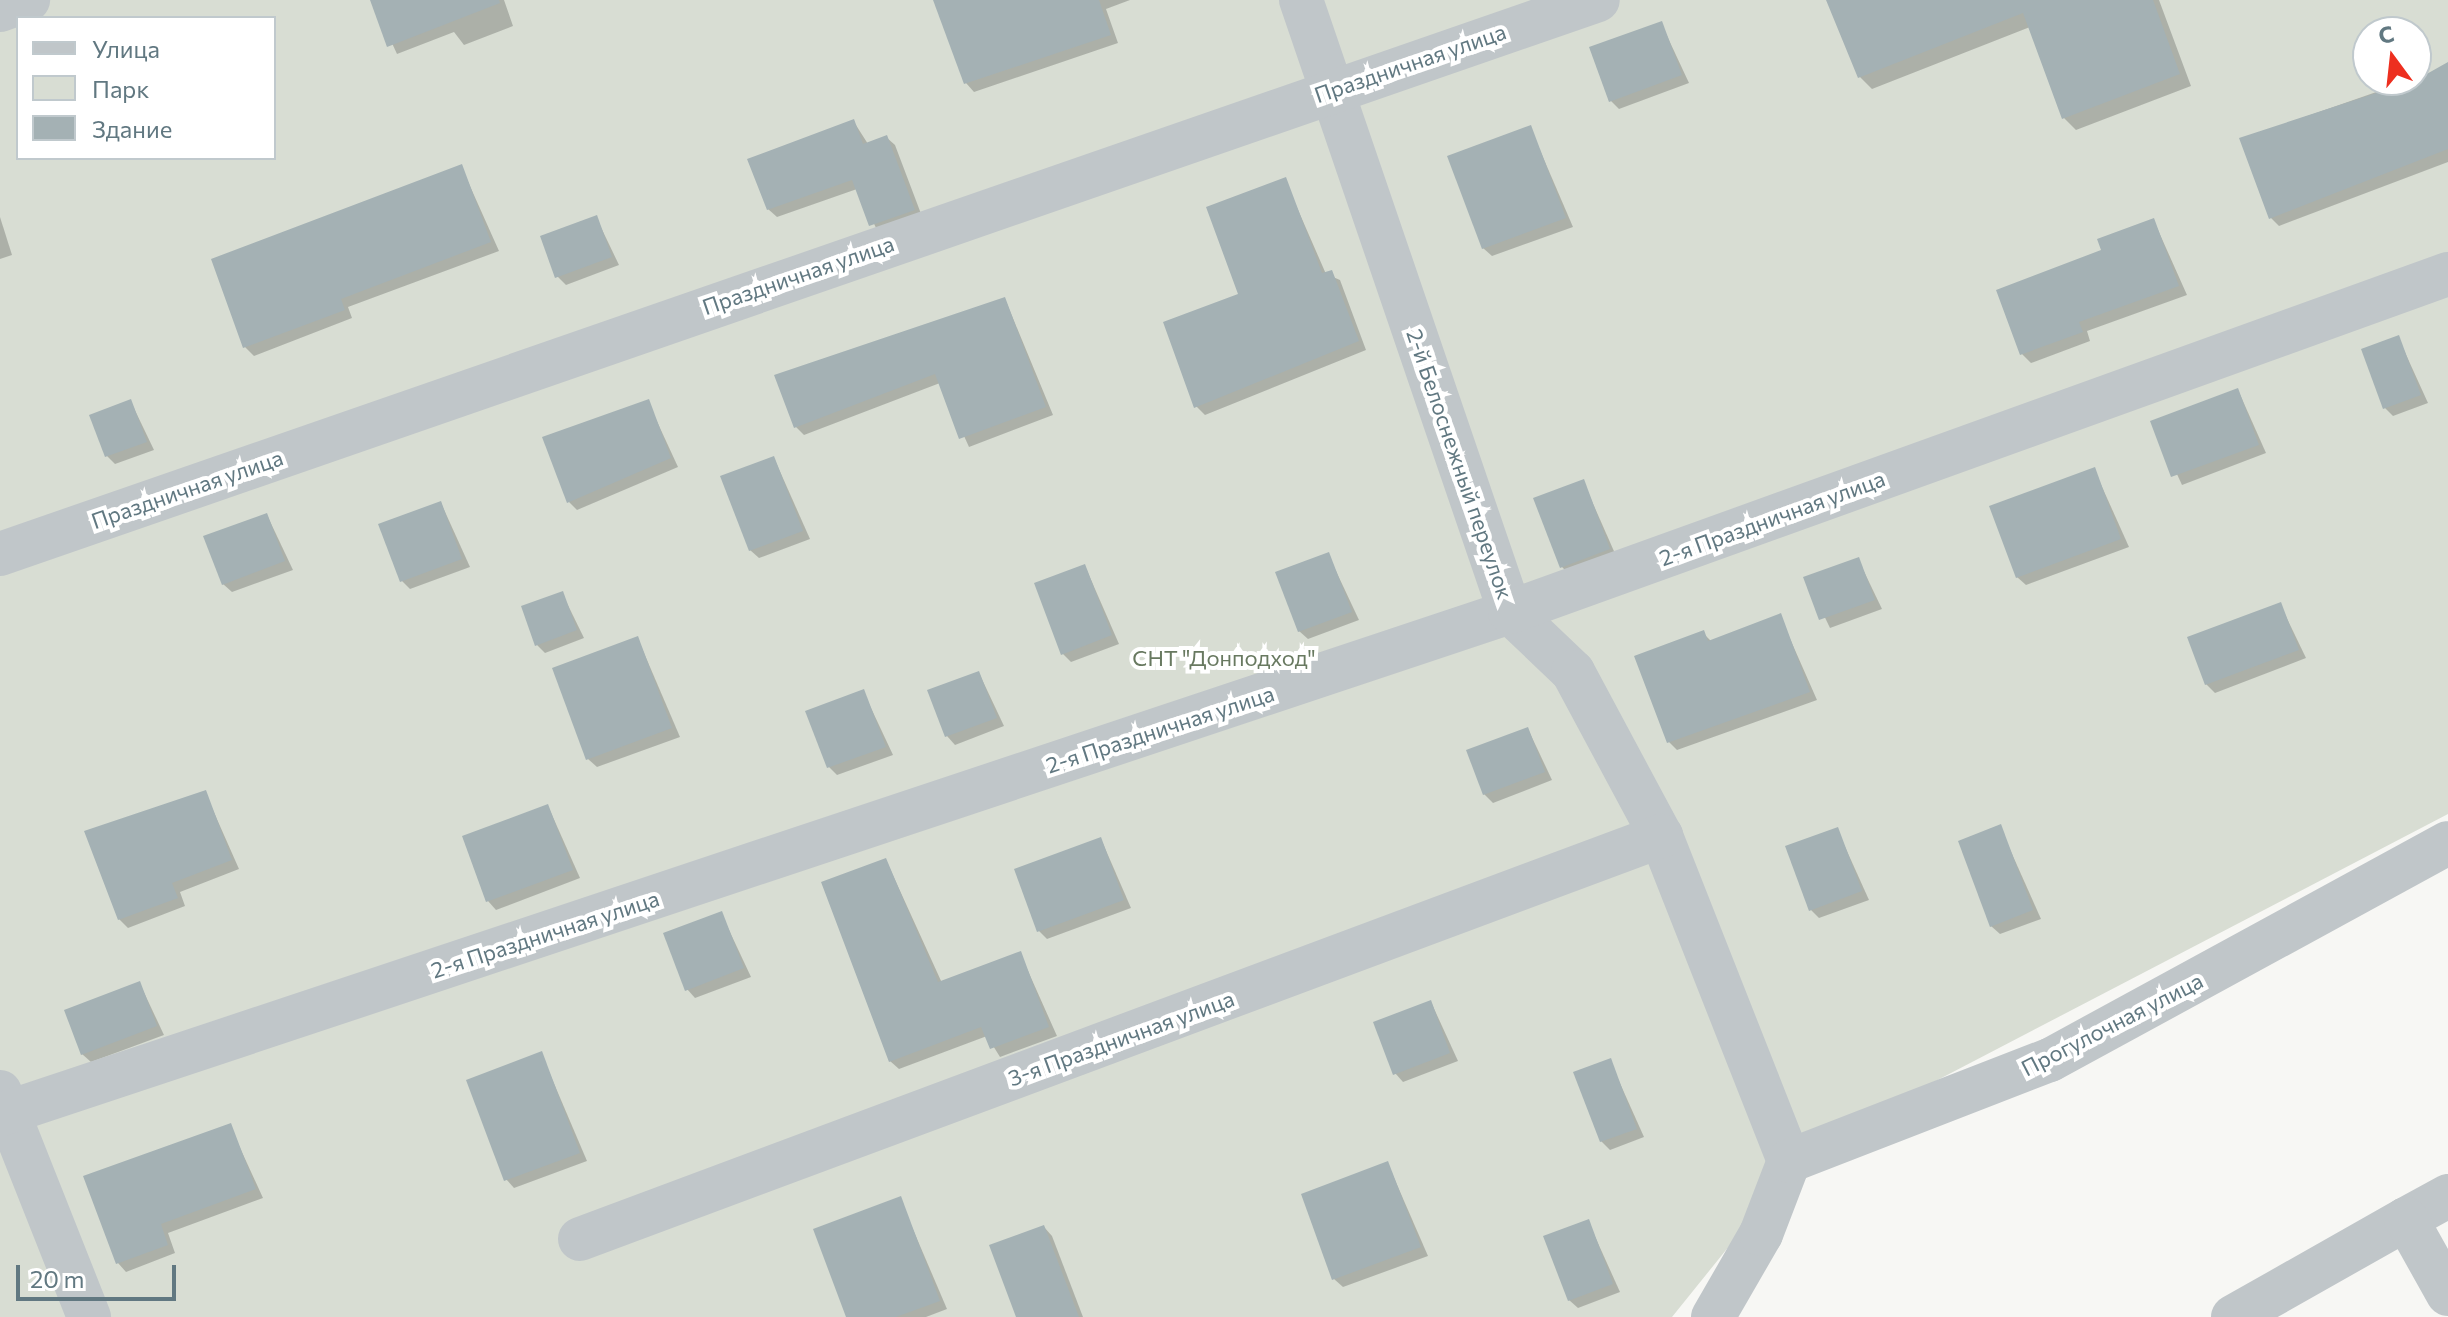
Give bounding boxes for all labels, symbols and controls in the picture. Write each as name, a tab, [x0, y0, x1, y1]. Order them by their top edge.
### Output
legend	[16, 16, 276, 160]
north arrow	[2352, 16, 2432, 96]
street label: Праздничная улица	[1311, 18, 1509, 108]
text: С	[2375, 19, 2397, 49]
text: Улица	[92, 34, 160, 63]
text: Парк	[92, 74, 149, 103]
text: Здание	[92, 114, 172, 143]
street label: Праздничная улица	[699, 230, 897, 320]
street label: 2-й Белоснежный переулок	[1401, 325, 1519, 603]
street label: Праздничная улица	[88, 444, 286, 534]
street label: 2-я Праздничная улица	[1656, 465, 1888, 571]
park label: СНТ "Донподход"	[1132, 645, 1316, 671]
street label: 2-я Праздничная улица	[1043, 680, 1277, 778]
street label: 2-я Праздничная улица	[428, 885, 662, 983]
street label: Прогулочная улица	[2017, 967, 2207, 1081]
street label: 3-я Праздничная улица	[1004, 985, 1238, 1091]
scale bar	[20, 1249, 180, 1299]
text: 20 m	[30, 1264, 84, 1293]

